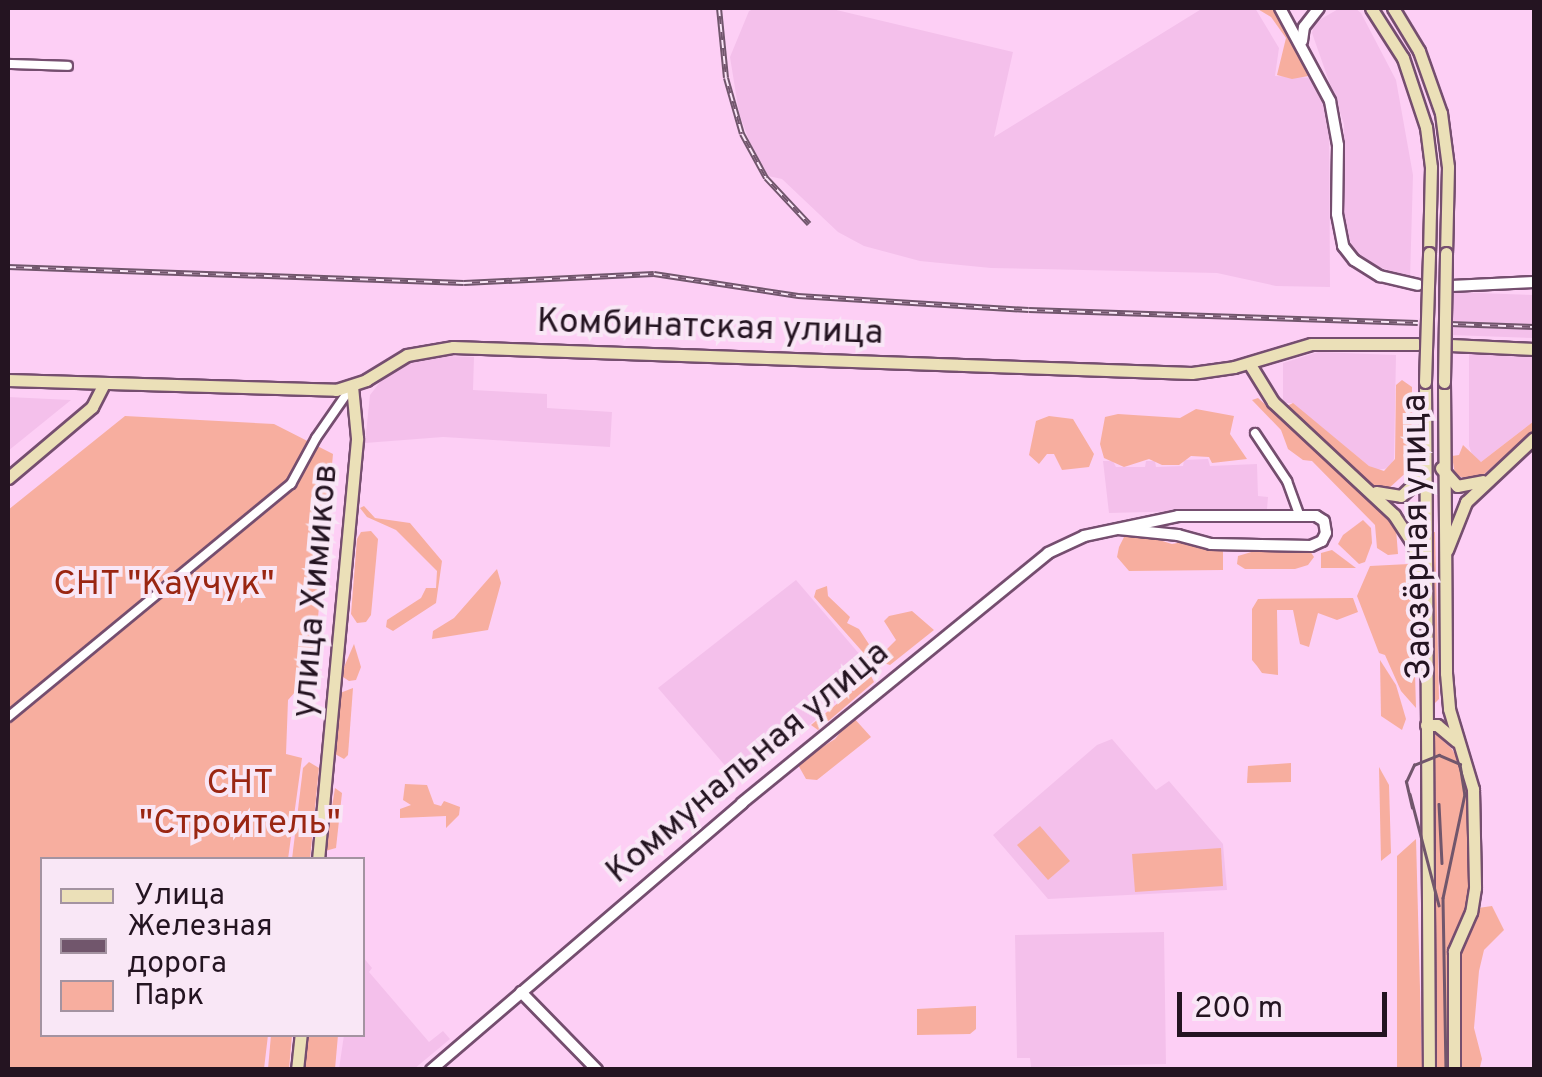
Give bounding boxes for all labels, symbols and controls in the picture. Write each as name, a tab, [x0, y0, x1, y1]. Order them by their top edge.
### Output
street label: Комбинатская улица	[536, 301, 884, 355]
street label: Заозёрная улица	[1395, 393, 1441, 681]
street label: улица Химиков	[284, 462, 348, 720]
park label: СНТ "Каучук"	[53, 564, 275, 606]
street label: Коммунальная улица	[598, 633, 898, 893]
park label: СНТ "Строитель"	[139, 763, 341, 845]
legend	[40, 857, 365, 1037]
text: Улица	[134, 878, 225, 915]
text: Железная дорога	[127, 909, 273, 983]
scale bar	[1182, 972, 1392, 1034]
text: Парк	[134, 978, 204, 1015]
text: 200 m	[1194, 991, 1283, 1028]

